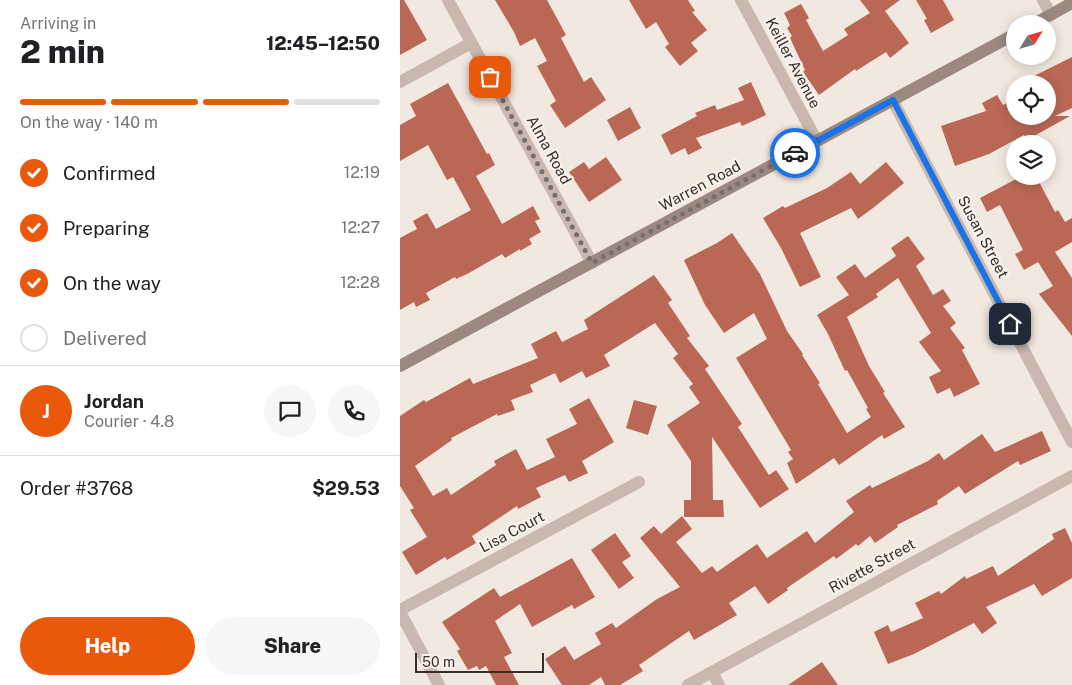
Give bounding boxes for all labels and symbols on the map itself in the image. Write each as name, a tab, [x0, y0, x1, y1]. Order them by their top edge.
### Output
street label: Keiller Avenue	[762, 15, 824, 111]
north arrow	[1006, 15, 1056, 65]
pin	[469, 56, 511, 98]
street label: Alma Road	[524, 113, 575, 187]
courier	[770, 128, 820, 178]
street label: Warren Road	[656, 157, 743, 214]
street label: Susan Street	[955, 193, 1012, 281]
pin	[989, 303, 1031, 345]
street label: Lisa Court	[476, 507, 547, 556]
street label: Rivette Street	[826, 535, 918, 596]
scale bar	[415, 650, 544, 673]

